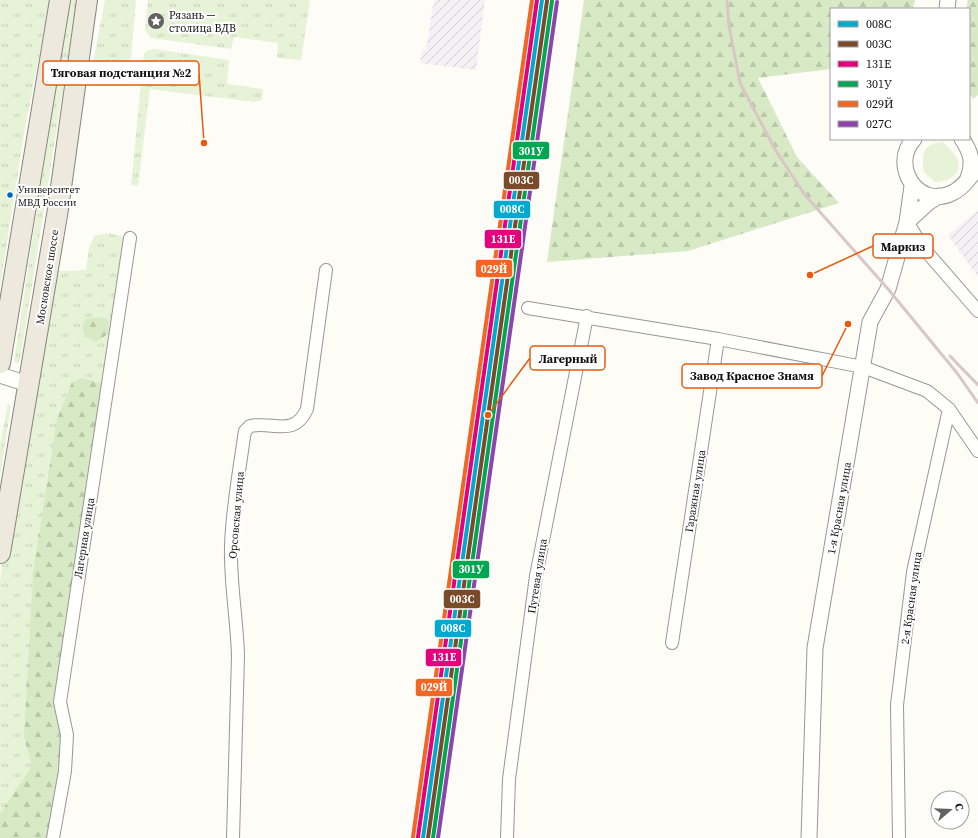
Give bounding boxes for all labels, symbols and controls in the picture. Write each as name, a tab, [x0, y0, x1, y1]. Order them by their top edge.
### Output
place label: Рязань — столица ВДВ	[169, 8, 236, 36]
legend	[830, 8, 970, 140]
place icon: Рязань — столица ВДВ	[146, 11, 166, 31]
text: 008С	[866, 16, 892, 32]
text: 003С	[866, 36, 892, 52]
text: 131Е	[866, 56, 891, 72]
callout: Тяговая подстанция №2	[43, 61, 199, 85]
text: Тяговая подстанция №2	[51, 65, 192, 81]
text: 301У	[866, 76, 892, 92]
text: 029Й	[866, 96, 894, 112]
text: 027С	[866, 116, 892, 132]
line badge: 301У	[512, 141, 550, 160]
text: 301У	[518, 144, 544, 159]
line badge: 003С	[503, 171, 540, 190]
text: 003С	[509, 173, 534, 188]
place label: Университет МВД России	[18, 183, 80, 209]
marker: Университет МВД России	[5, 190, 15, 200]
line badge: 008С	[493, 200, 531, 219]
text: 008С	[500, 202, 525, 217]
street label: Московское шоссе	[33, 228, 62, 326]
line badge: 131Е	[484, 229, 522, 249]
text: 131Е	[491, 232, 516, 247]
callout: Маркиз	[873, 234, 933, 258]
text: Маркиз	[881, 239, 926, 255]
line badge: 029Й	[475, 259, 513, 278]
text: 029Й	[481, 262, 508, 277]
callout: Лагерный	[530, 346, 605, 370]
text: Лагерный	[539, 351, 598, 367]
callout: Завод Красное Знамя	[682, 364, 822, 388]
text: Завод Красное Знамя	[690, 368, 814, 384]
street label: Гаражная улица	[682, 448, 709, 533]
street label: 1-я Красная улица	[824, 460, 855, 555]
street label: Орсовская улица	[225, 470, 248, 559]
street label: Лагерная улица	[71, 496, 98, 580]
street label: Путевая улица	[524, 537, 551, 615]
street label: 2-я Красная улица	[898, 550, 925, 645]
line badge: 301У	[452, 560, 490, 579]
text: 301У	[458, 562, 484, 577]
line badge: 003С	[443, 589, 481, 609]
text: 003С	[450, 592, 475, 607]
line badge: 008С	[434, 619, 472, 638]
text: 008С	[441, 621, 466, 636]
line badge: 131Е	[425, 648, 462, 667]
text: 131Е	[432, 650, 457, 665]
line badge: 029Й	[415, 678, 453, 697]
text: 029Й	[421, 680, 448, 695]
north arrow	[930, 790, 970, 830]
text: С	[951, 801, 967, 813]

